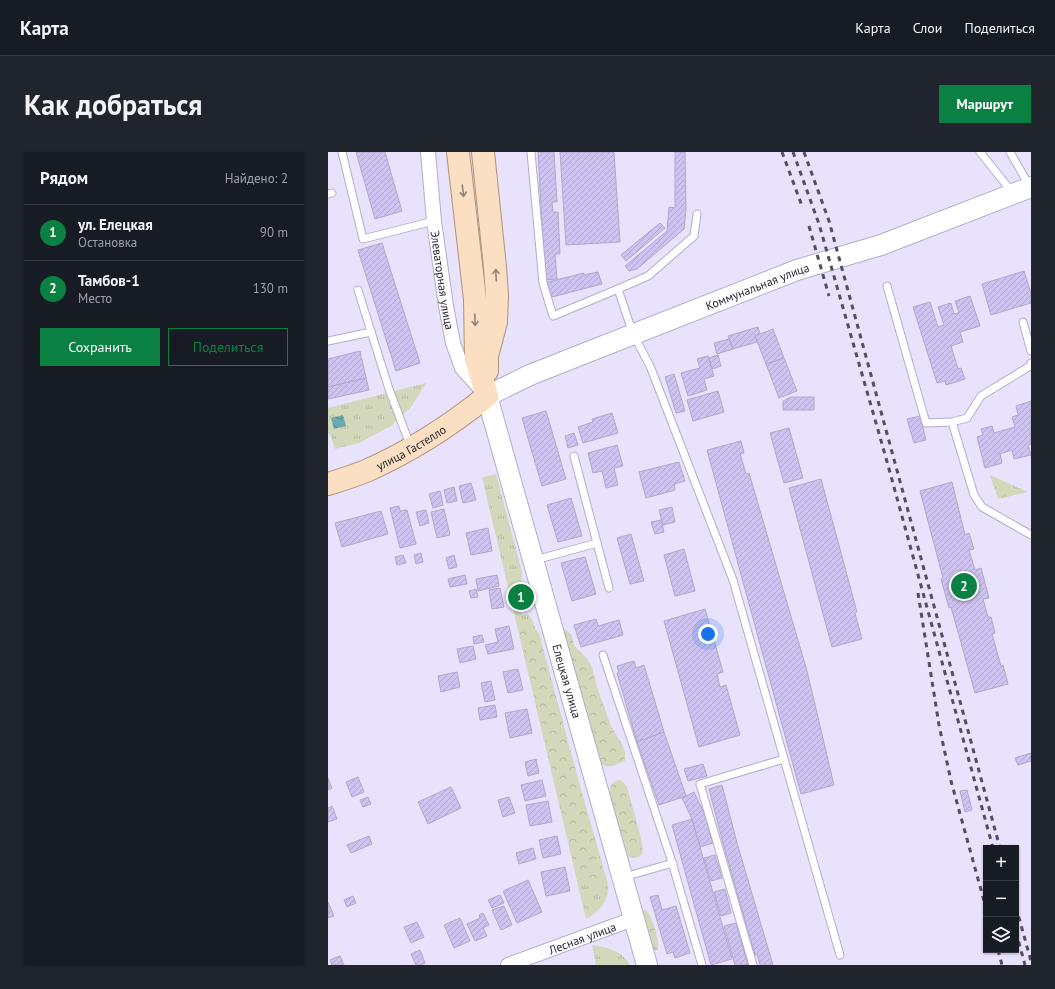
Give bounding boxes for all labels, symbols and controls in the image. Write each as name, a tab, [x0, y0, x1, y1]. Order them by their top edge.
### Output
text: Карта	[20, 16, 69, 40]
text: Карта	[855, 19, 891, 37]
text: Слои	[913, 19, 942, 37]
text: Поделиться	[964, 19, 1035, 37]
button: Маршрут	[939, 85, 1031, 123]
text: Как добраться	[24, 86, 202, 123]
text: Рядом	[40, 167, 88, 189]
text: Найдено: 2	[225, 170, 288, 187]
one-way arrow	[459, 184, 466, 197]
text: ул. Елецкая	[78, 215, 153, 234]
text: 1	[49, 224, 57, 241]
text: 90 m	[260, 224, 288, 241]
street label: Элеваторная улица	[428, 230, 458, 331]
text: Остановка	[78, 234, 137, 251]
street label: Коммунальная улица	[703, 259, 811, 313]
one-way arrow	[492, 269, 500, 282]
text: Тамбов-1	[78, 271, 140, 290]
text: 2	[49, 280, 57, 297]
text: 130 m	[253, 280, 288, 297]
text: Место	[78, 290, 112, 307]
one-way arrow	[471, 313, 479, 326]
button: Сохранить	[40, 328, 160, 366]
button: Поделиться	[168, 328, 288, 366]
street label: улица Гастелло	[374, 421, 449, 473]
pin: 2	[951, 571, 977, 601]
pin: 1	[508, 582, 534, 612]
your location	[698, 624, 718, 644]
street label: Елецкая улица	[549, 642, 585, 720]
map controls	[983, 845, 1019, 953]
button: +	[983, 845, 1019, 881]
button: −	[983, 881, 1019, 917]
button: layers	[983, 917, 1019, 953]
street label: Лесная улица	[545, 918, 618, 957]

